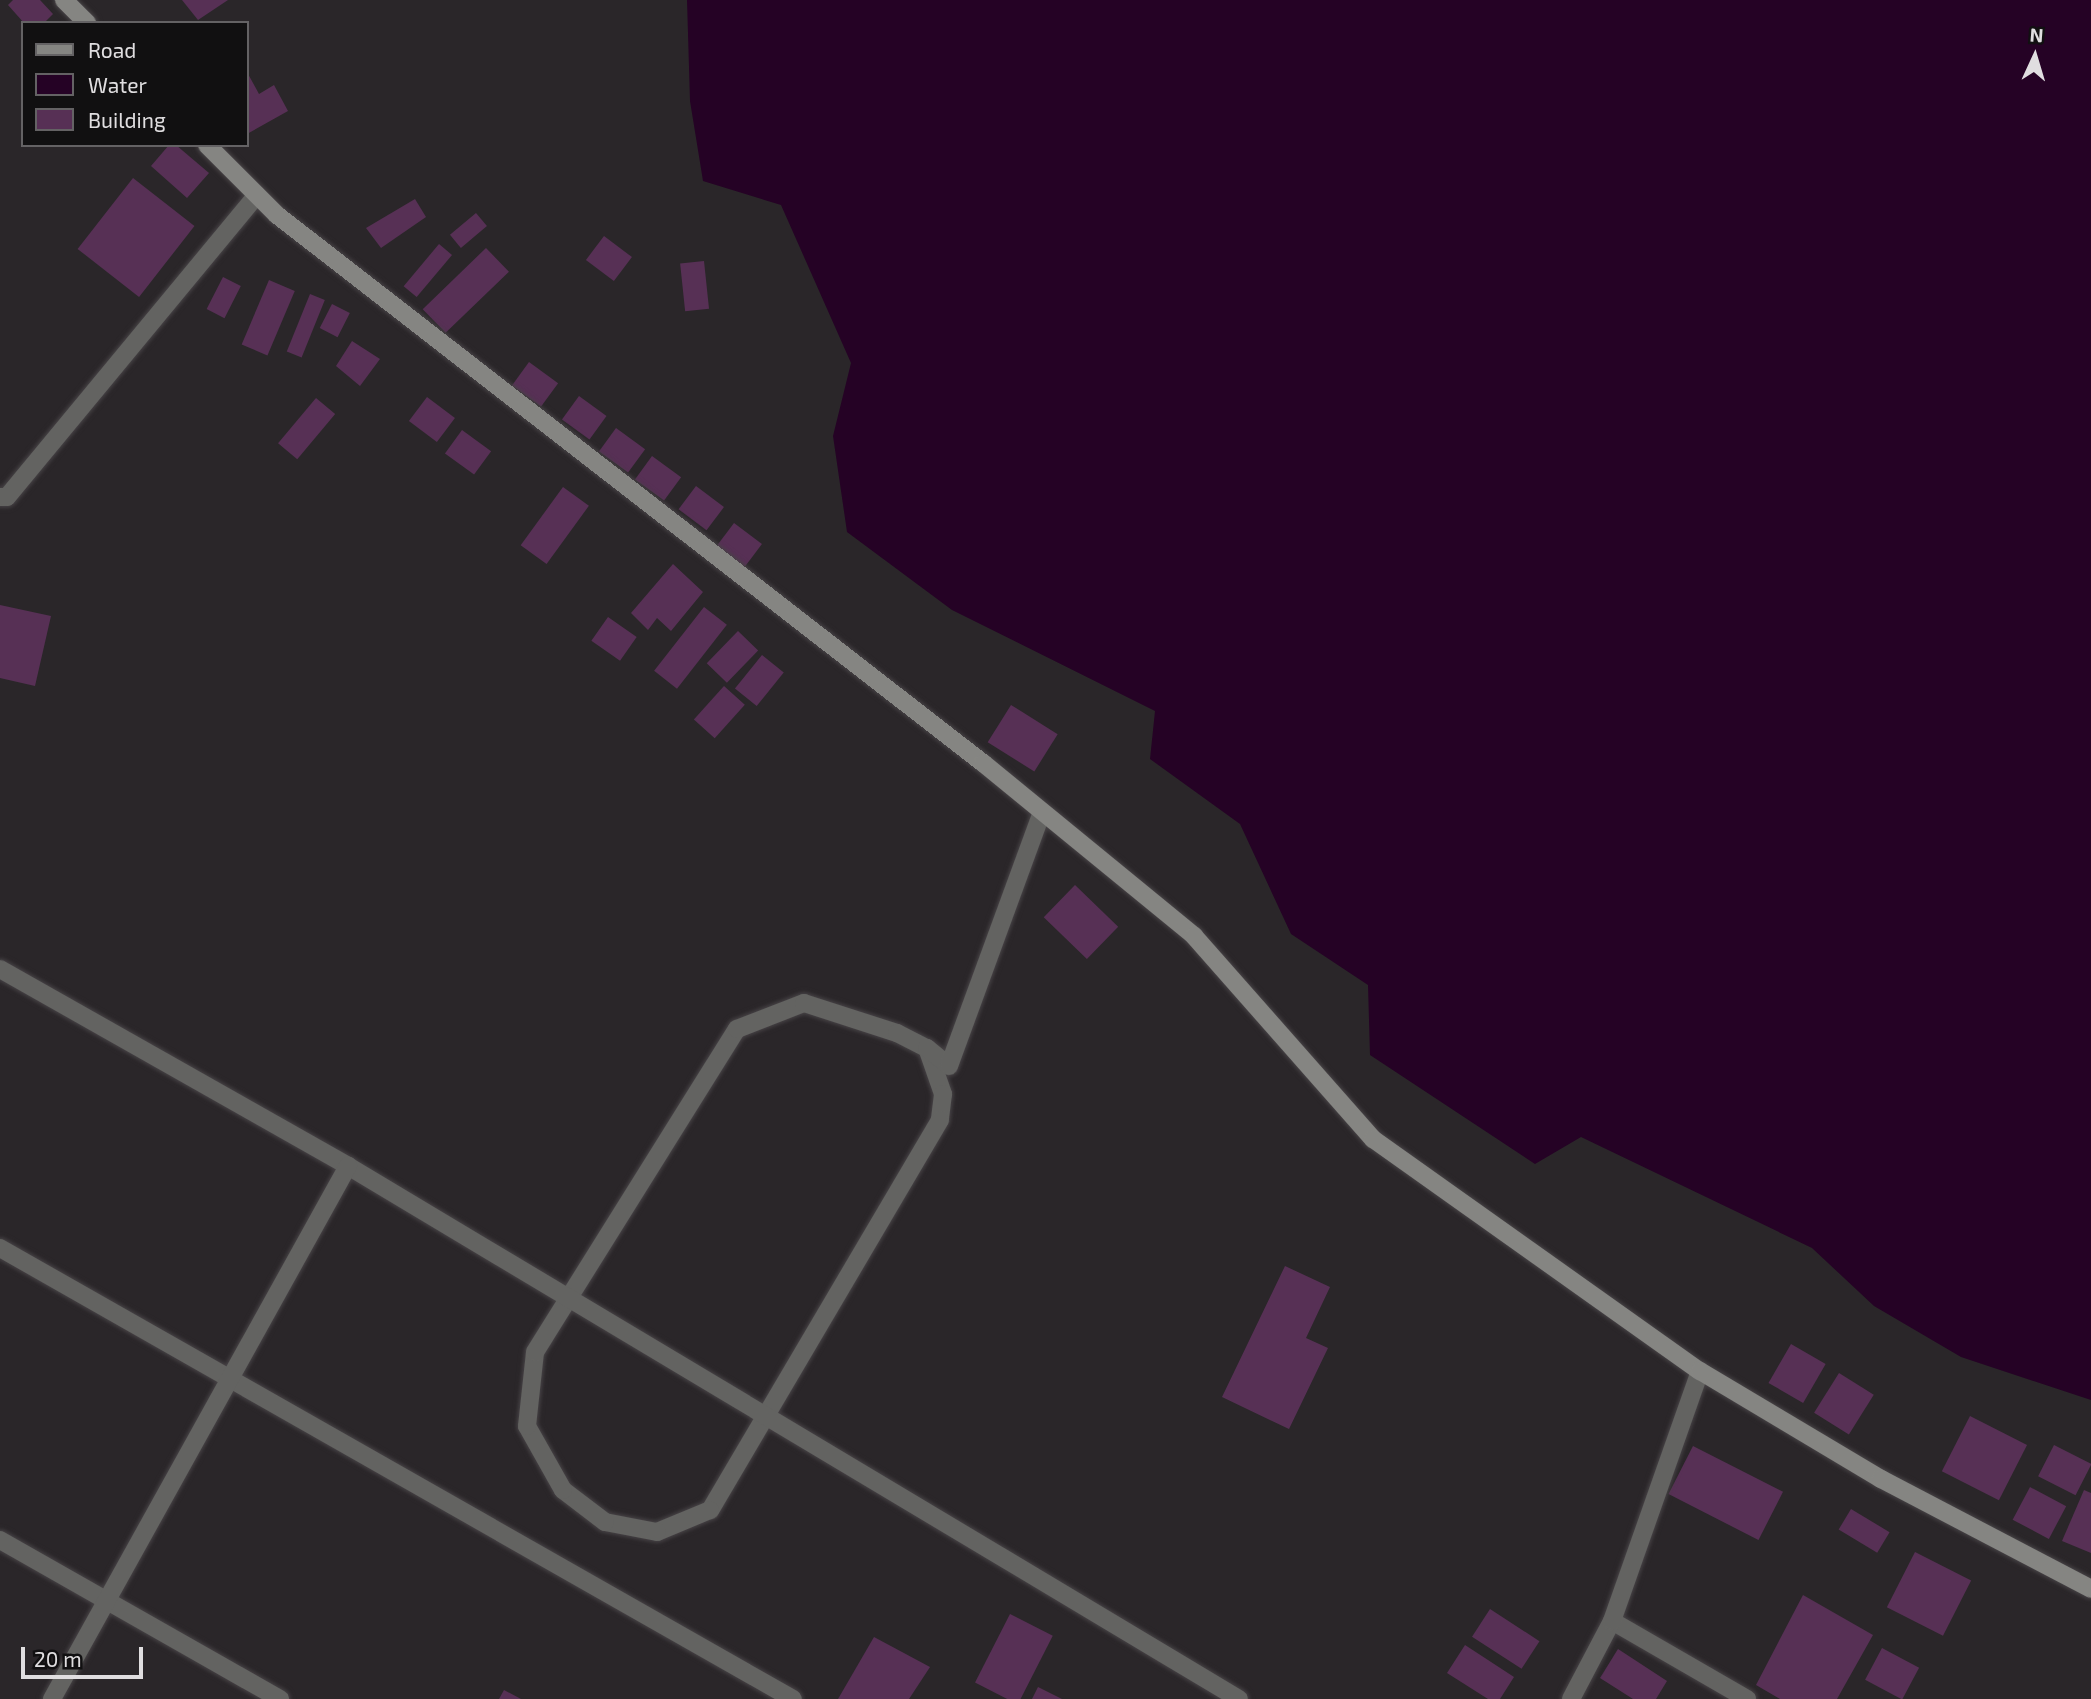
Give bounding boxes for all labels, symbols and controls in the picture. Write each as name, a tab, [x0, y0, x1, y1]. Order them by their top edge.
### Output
legend	[21, 21, 248, 147]
north arrow	[2000, 21, 2070, 91]
text: N	[2029, 23, 2044, 47]
text: Road	[88, 37, 136, 62]
text: Water	[88, 72, 147, 97]
text: Building	[88, 107, 166, 132]
scale bar	[24, 1632, 147, 1676]
text: 20 m	[34, 1646, 82, 1671]

